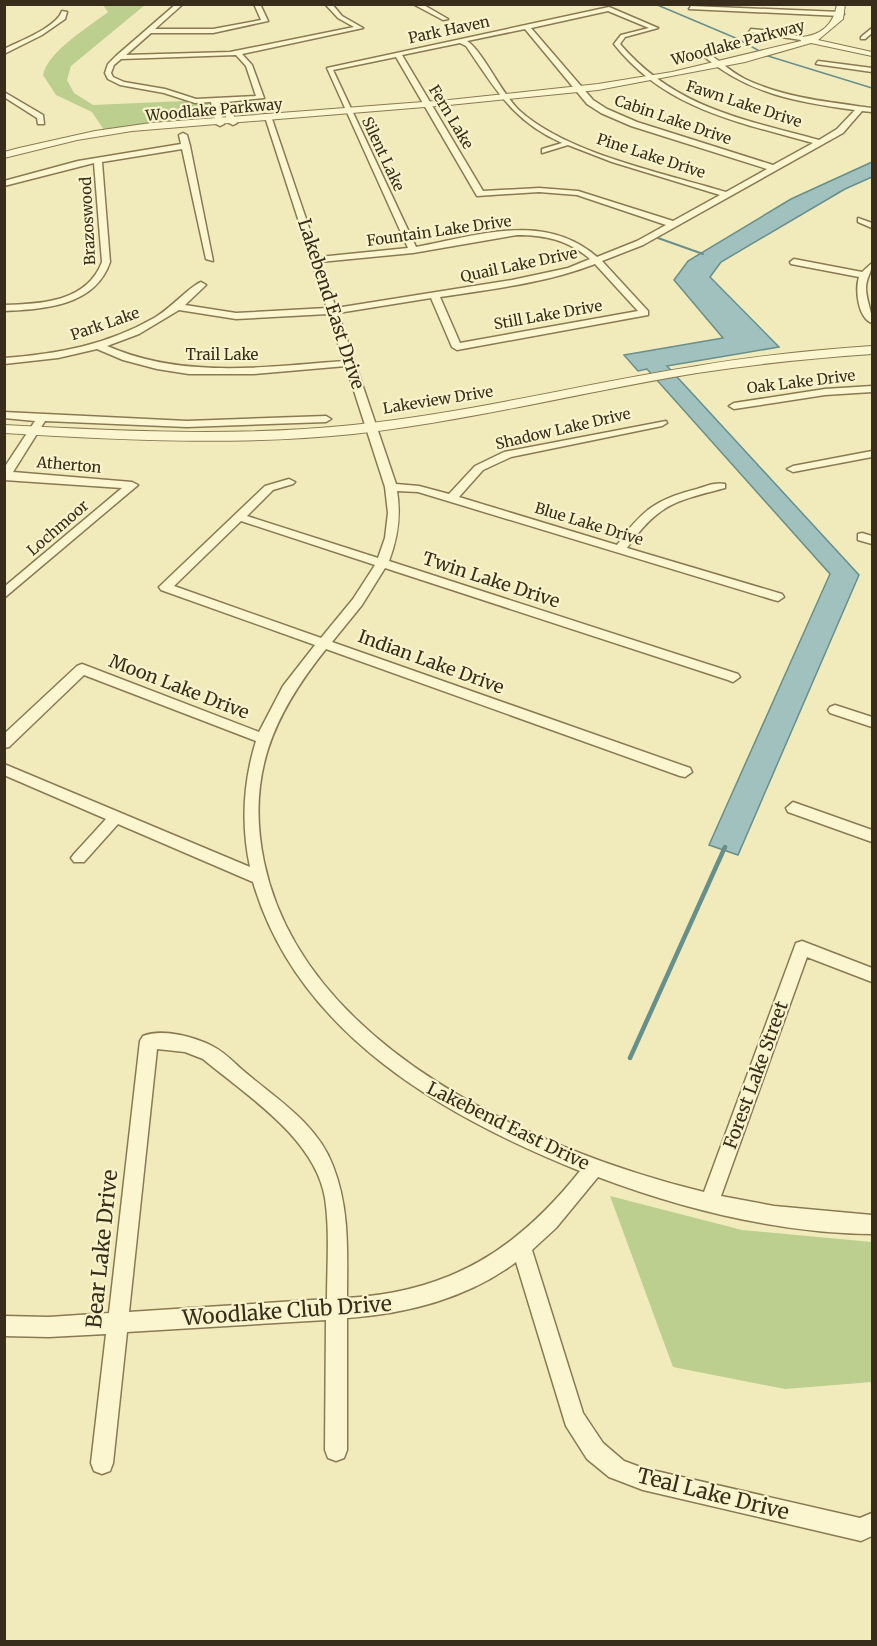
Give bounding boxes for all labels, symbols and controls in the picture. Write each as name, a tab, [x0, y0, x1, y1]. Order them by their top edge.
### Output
street label: Park Haven	[406, 12, 491, 47]
street label: Woodlake Parkway	[668, 15, 807, 70]
street label: Fawn Lake Drive	[684, 76, 804, 131]
street label: Fern Lake	[425, 81, 478, 152]
street label: Cabin Lake Drive	[612, 91, 734, 148]
street label: Woodlake Parkway	[144, 94, 283, 125]
street label: Silent Lake	[358, 114, 409, 194]
street label: Pine Lake Drive	[594, 129, 708, 182]
street label: Brazoswood	[76, 176, 99, 266]
street label: Fountain Lake Drive	[365, 211, 513, 250]
street label: Lakebend East Drive	[293, 216, 370, 392]
street label: Quail Lake Drive	[459, 243, 579, 286]
street label: Still Lake Drive	[492, 296, 604, 333]
street label: Park Lake	[68, 303, 142, 344]
street label: Trail Lake	[186, 345, 259, 364]
street label: Oak Lake Drive	[746, 365, 856, 398]
street label: Lakeview Drive	[381, 381, 495, 418]
street label: Shadow Lake Drive	[493, 404, 633, 453]
street label: Atherton	[35, 452, 102, 477]
street label: Lochmoor	[23, 496, 93, 559]
street label: Blue Lake Drive	[533, 498, 646, 549]
street label: Twin Lake Drive	[420, 546, 563, 613]
street label: Indian Lake Drive	[355, 624, 507, 699]
street label: Moon Lake Drive	[106, 649, 252, 724]
street label: Forest Lake Street	[718, 998, 793, 1152]
street label: Lakebend East Drive	[423, 1076, 593, 1175]
street label: Bear Lake Drive	[80, 1168, 123, 1330]
street label: Woodlake Club Drive	[180, 1290, 393, 1331]
street label: Teal Lake Drive	[634, 1462, 792, 1525]

